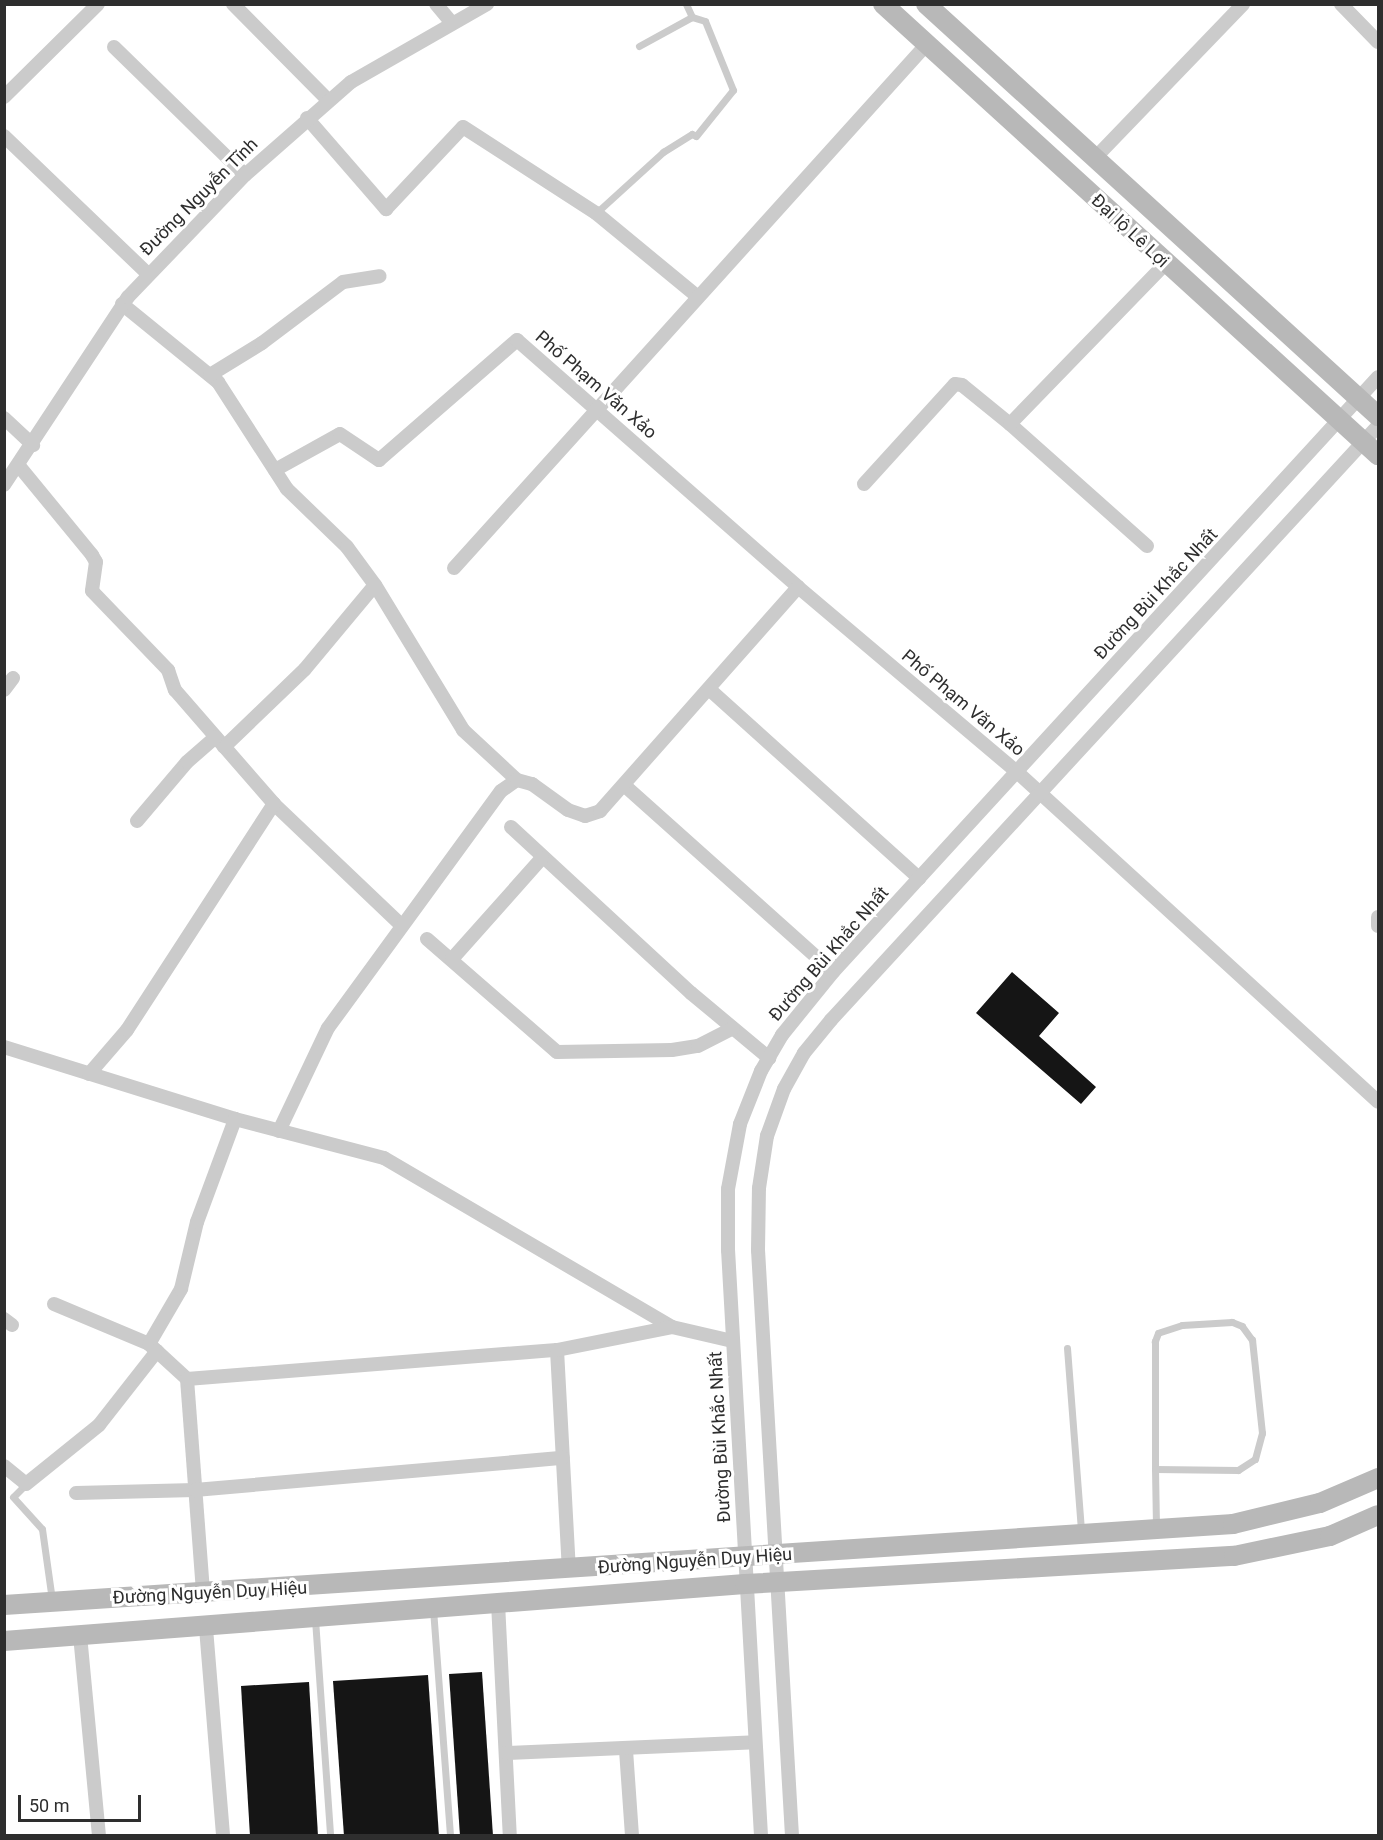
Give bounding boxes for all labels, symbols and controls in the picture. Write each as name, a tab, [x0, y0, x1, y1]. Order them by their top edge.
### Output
street label: Đường Nguyễn Tĩnh	[135, 133, 263, 261]
street label: Đại lộ Lê Lợi	[1087, 190, 1173, 272]
street label: Phố Phạm Văn Xảo	[531, 326, 661, 444]
street label: Đường Bùi Khắc Nhất	[1090, 524, 1222, 664]
street label: Phố Phạm Văn Xảo	[897, 645, 1029, 761]
street label: Đường Bùi Khắc Nhất	[765, 882, 893, 1026]
street label: Đường Bùi Khắc Nhất	[705, 1351, 735, 1523]
street label: Đường Nguyễn Duy Hiệu	[597, 1543, 793, 1579]
street label: Đường Nguyễn Duy Hiệu	[112, 1577, 308, 1609]
scale bar	[21, 1783, 144, 1821]
text: 50 m	[29, 1795, 69, 1816]

